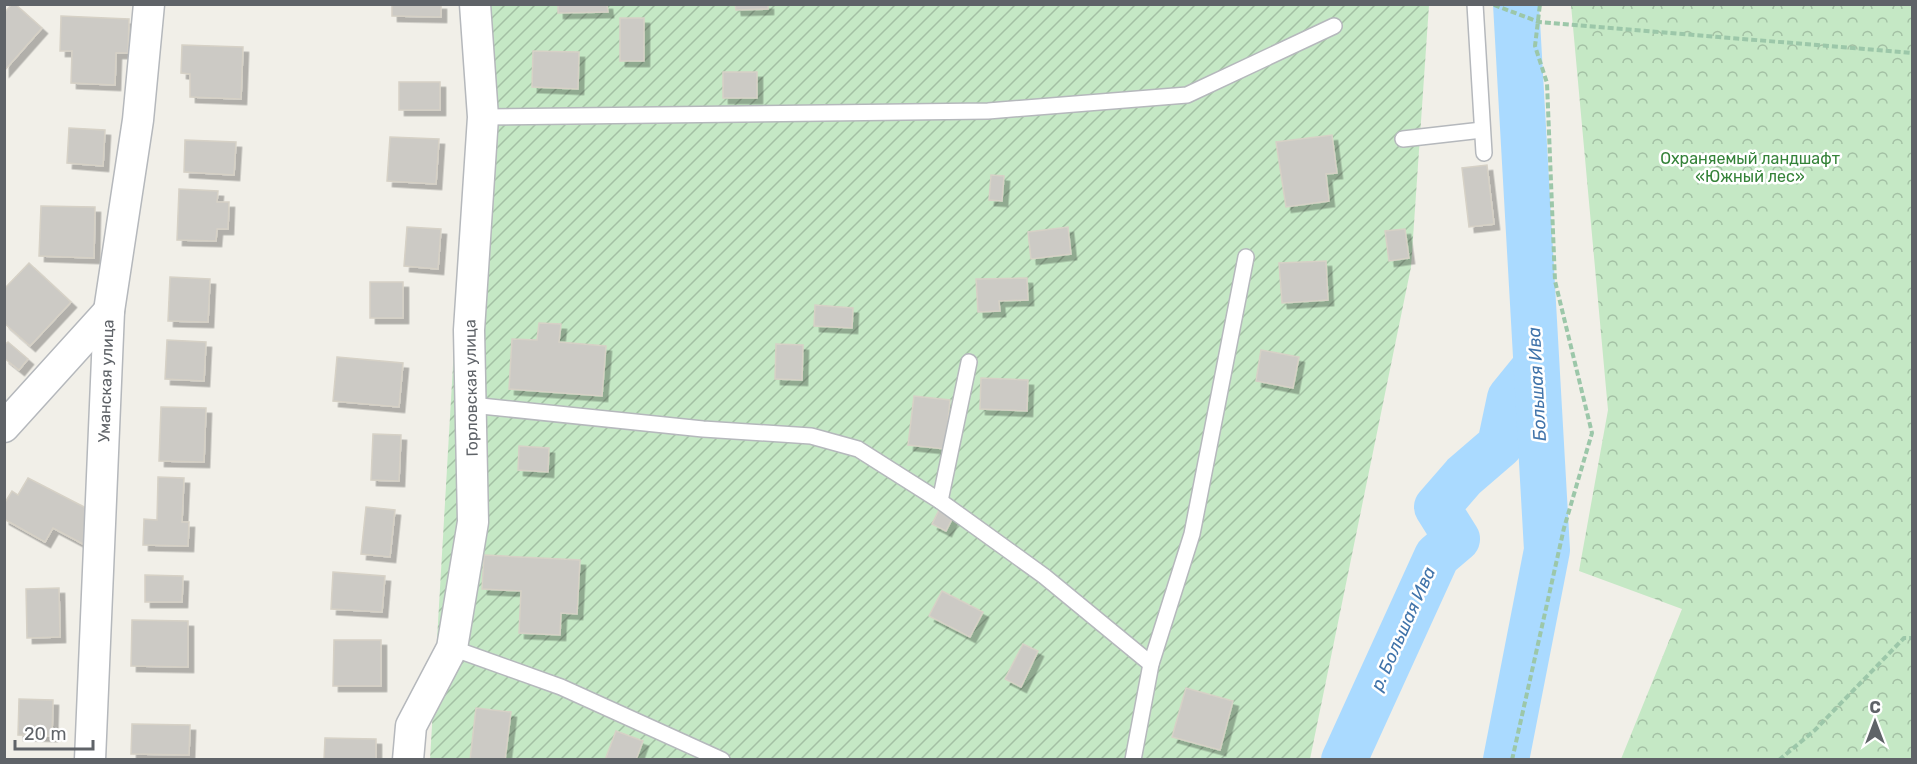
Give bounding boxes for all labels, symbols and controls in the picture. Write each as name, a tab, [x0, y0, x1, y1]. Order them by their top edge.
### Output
park label: Охраняемый ландшафт «Южный лес»	[1660, 149, 1840, 186]
street label: Уманская улица	[94, 319, 118, 443]
street label: Горловская улица	[460, 319, 482, 457]
water label: Большая Ива	[1523, 326, 1551, 442]
water label: р. Большая Ива	[1366, 563, 1440, 695]
north arrow	[1845, 692, 1905, 752]
text: С	[1869, 698, 1881, 717]
scale bar	[15, 713, 93, 751]
text: 20 m	[24, 723, 66, 745]

